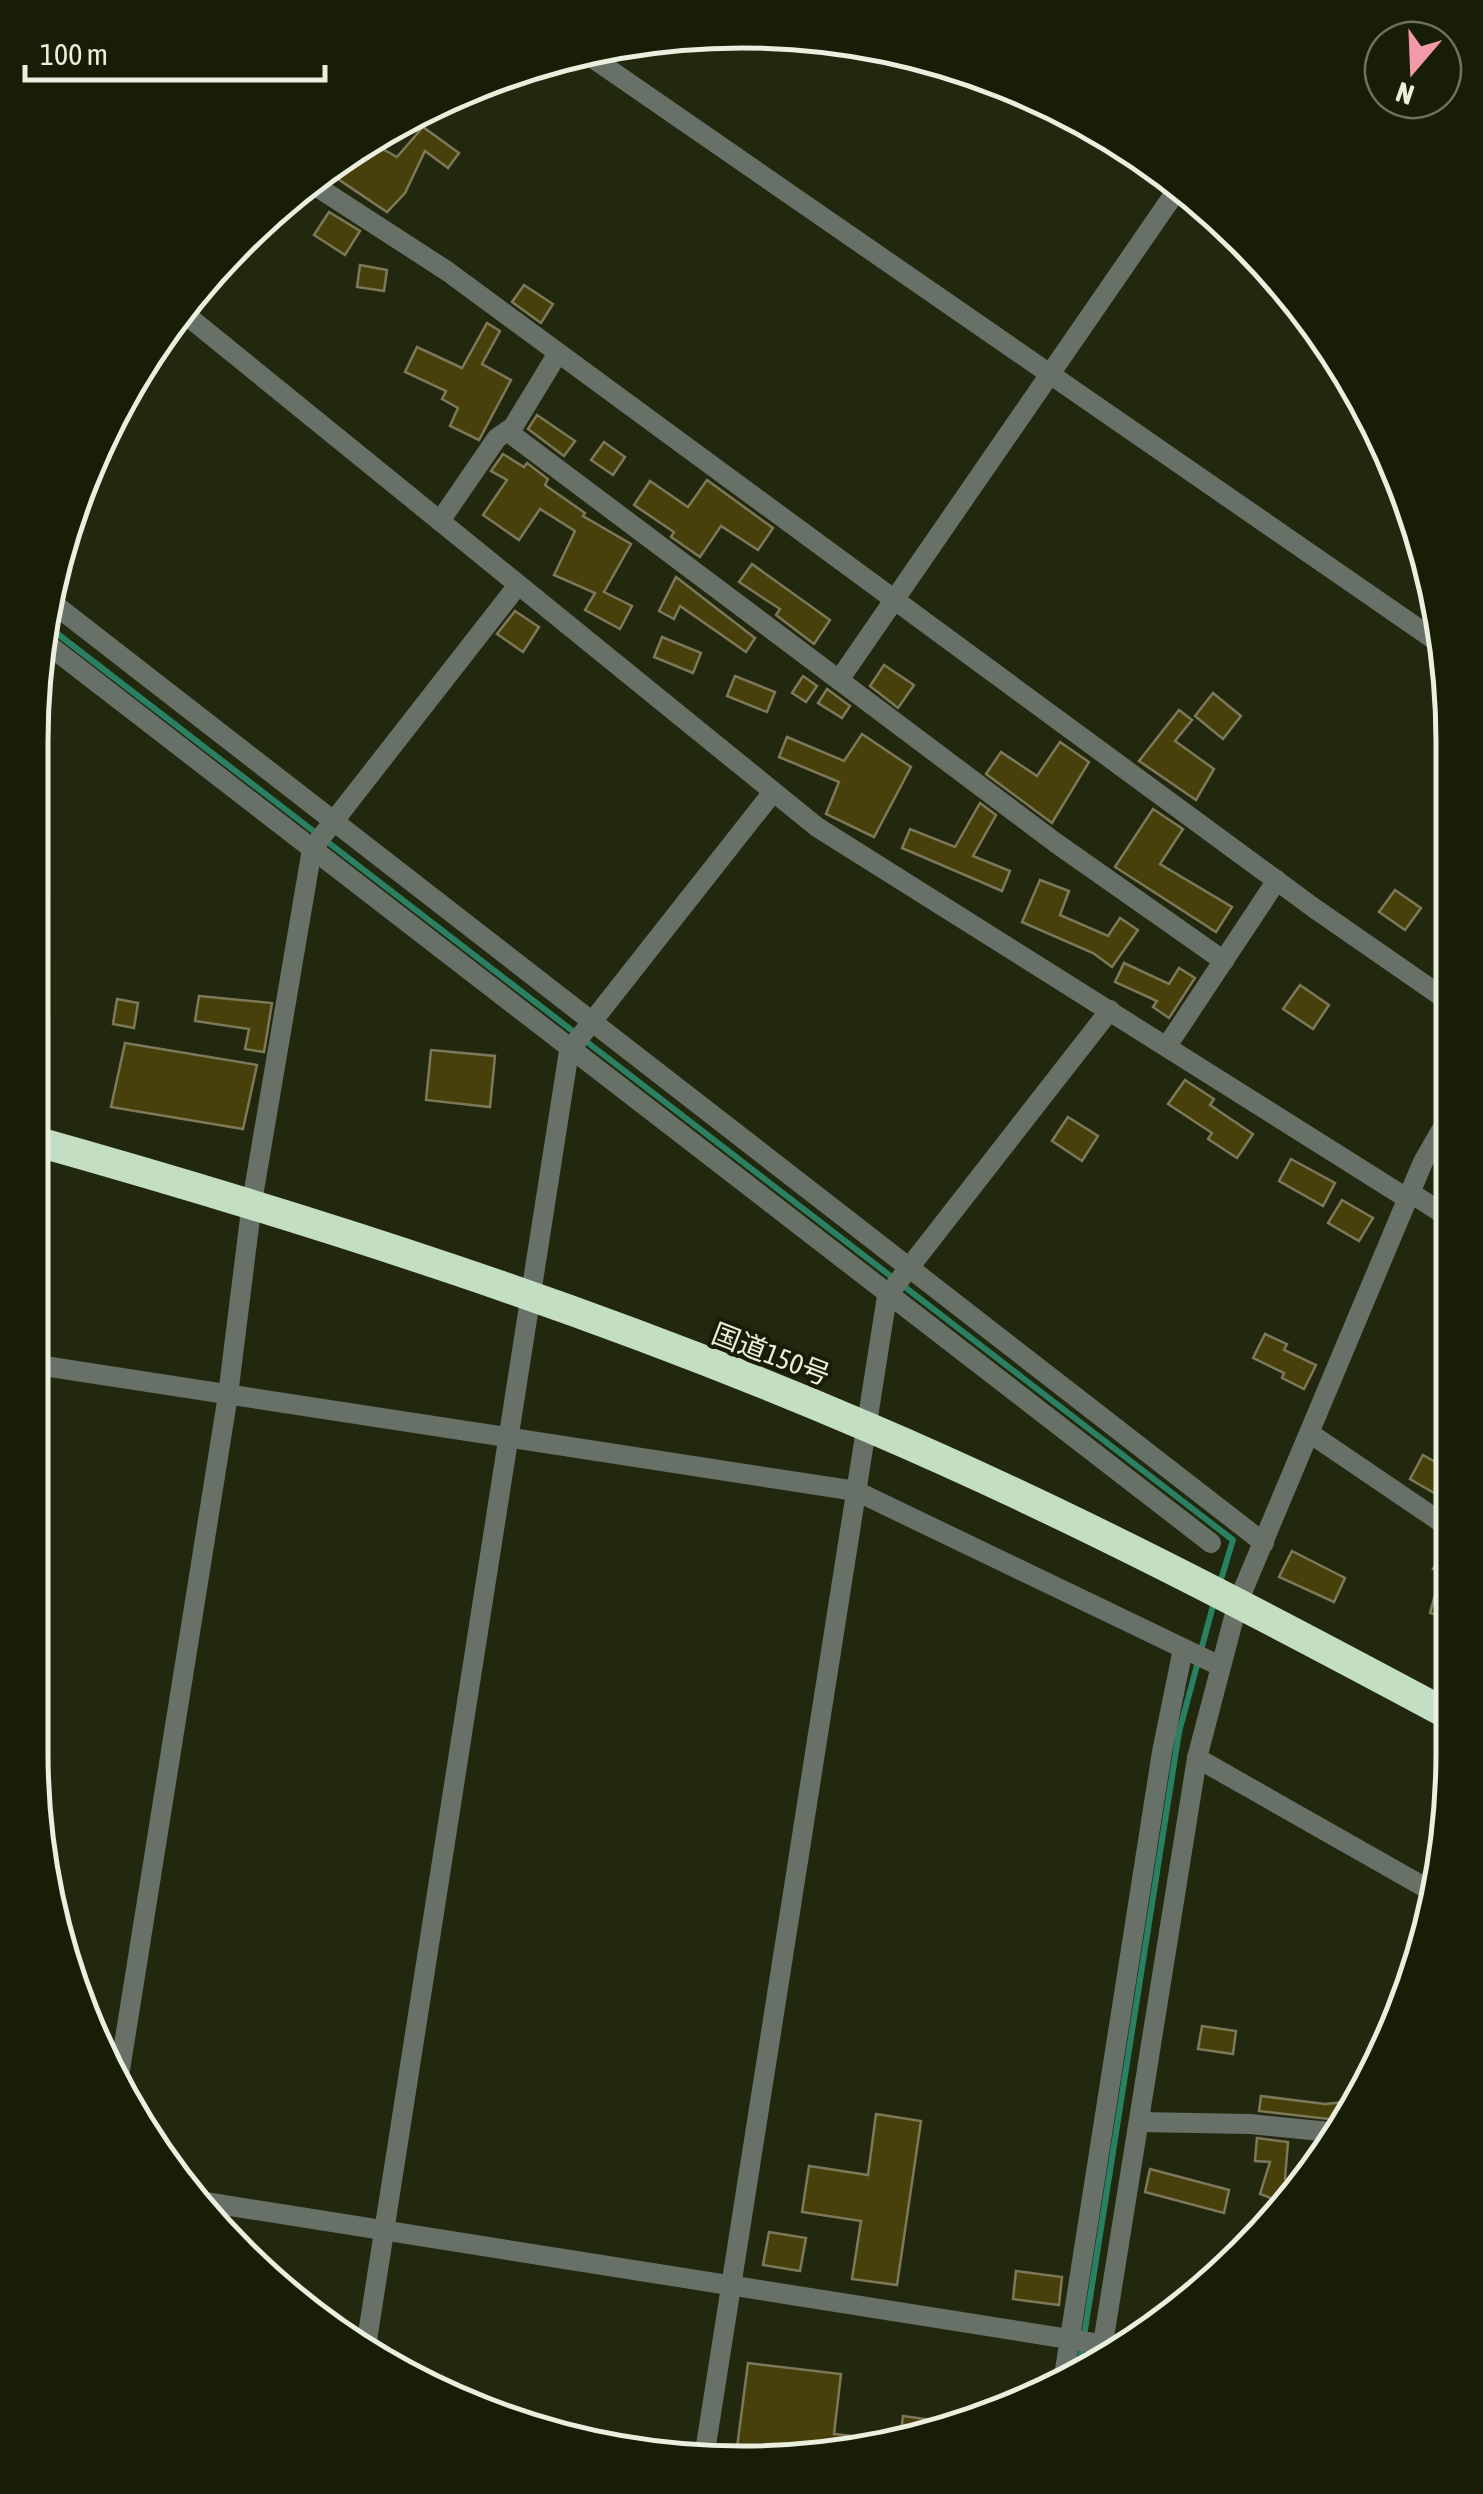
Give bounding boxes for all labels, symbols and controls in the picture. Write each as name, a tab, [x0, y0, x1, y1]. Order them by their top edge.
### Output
scale bar	[25, 20, 325, 82]
north arrow	[1363, 20, 1463, 120]
text: 100 m	[40, 37, 108, 71]
text: N	[1392, 76, 1418, 111]
street label: 国道150号	[708, 1317, 834, 1391]

